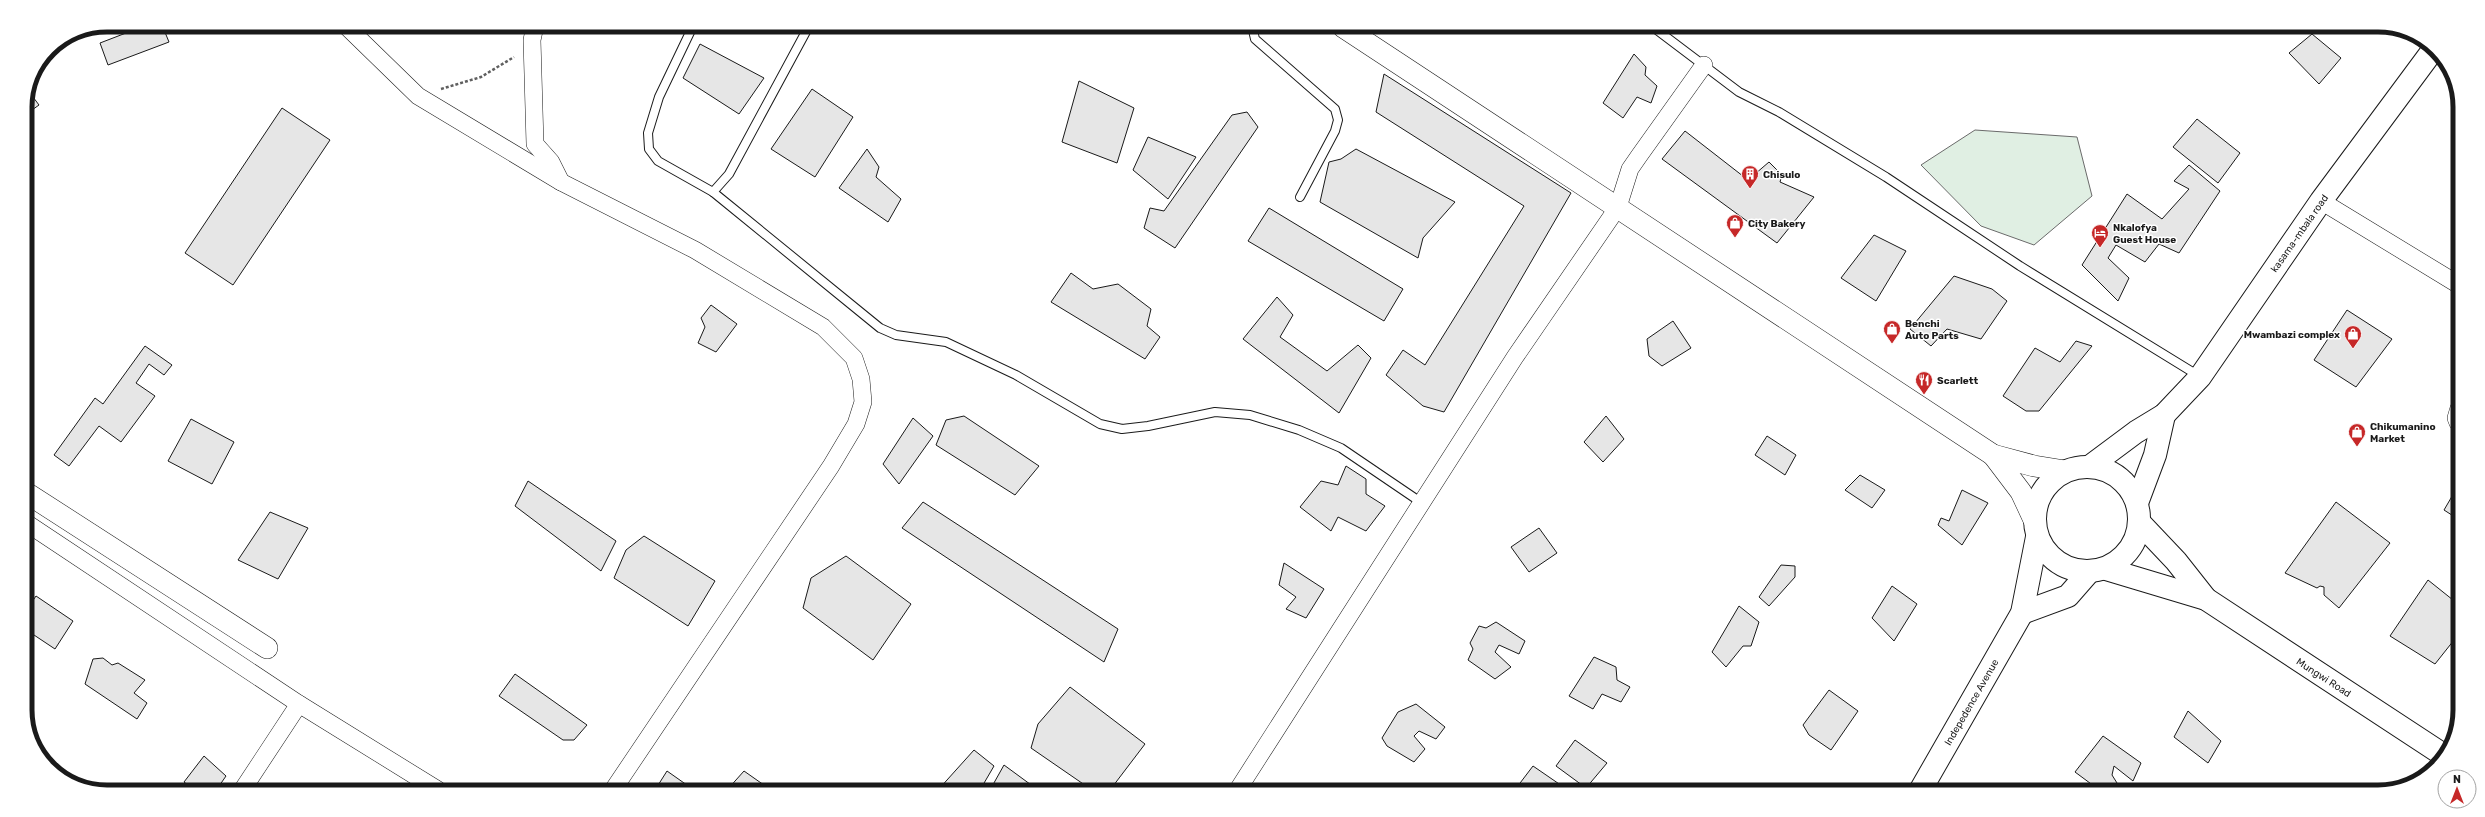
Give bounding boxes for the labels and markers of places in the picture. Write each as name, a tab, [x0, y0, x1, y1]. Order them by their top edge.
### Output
building icon: Chisulo	[1740, 164, 1760, 189]
place label: Chisulo	[1763, 169, 1800, 181]
shop icon: City Bakery	[1725, 213, 1745, 238]
place label: City Bakery	[1748, 218, 1805, 230]
place label: Nkalofya Guest House	[2113, 222, 2176, 246]
hotel icon: Nkalofya Guest House	[2090, 223, 2110, 248]
place label: Benchi Auto Parts	[1905, 318, 1959, 342]
shop icon: Benchi Auto Parts	[1882, 319, 1902, 344]
shop icon: Mwambazi complex	[2343, 324, 2363, 349]
place label: Mwambazi complex	[2244, 329, 2340, 341]
restaurant icon: Scarlett	[1914, 370, 1934, 395]
place label: Scarlett	[1937, 375, 1978, 387]
place label: Chikumanino Market	[2370, 421, 2436, 445]
shop icon: Chikumanino Market	[2347, 422, 2367, 447]

